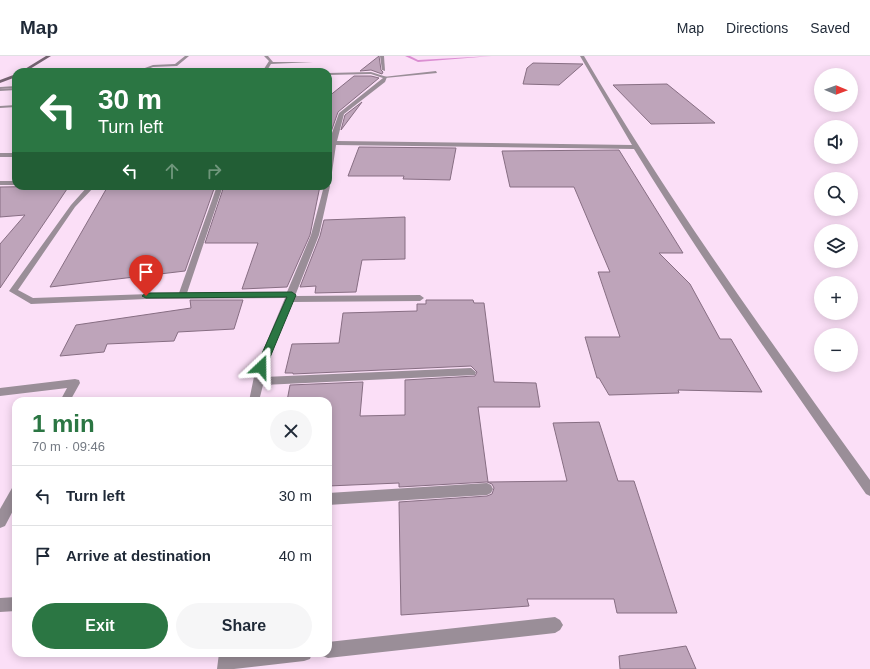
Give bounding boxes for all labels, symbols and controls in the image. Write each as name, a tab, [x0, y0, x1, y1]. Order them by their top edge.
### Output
text: Map	[20, 17, 58, 38]
text: Map	[677, 20, 704, 36]
text: Directions	[726, 20, 788, 36]
text: Saved	[810, 20, 850, 36]
north arrow	[814, 68, 858, 112]
map controls	[814, 68, 858, 372]
icon: left	[32, 84, 84, 136]
text: 30 m	[98, 84, 162, 115]
text: Turn left	[98, 117, 163, 137]
button: sound	[814, 120, 858, 164]
icon: left	[119, 160, 141, 182]
icon: ahead	[161, 160, 183, 182]
icon: right	[203, 160, 225, 182]
button: search	[814, 172, 858, 216]
button: layers	[814, 224, 858, 268]
pin	[129, 255, 163, 296]
icon: arrive	[135, 261, 157, 283]
button: +	[814, 276, 858, 320]
button: −	[814, 328, 858, 372]
position arrow	[240, 346, 282, 388]
text: 1 min	[32, 410, 95, 437]
button: close	[270, 410, 312, 452]
text: 70 m · 09:46	[32, 439, 105, 454]
icon: left	[32, 485, 54, 507]
text: Turn left	[66, 487, 125, 504]
text: 30 m	[279, 487, 312, 504]
icon: arrive	[32, 545, 54, 567]
text: Arrive at destination	[66, 547, 211, 564]
text: 40 m	[279, 547, 312, 564]
button: Exit	[32, 603, 168, 649]
button: Share	[176, 603, 312, 649]

